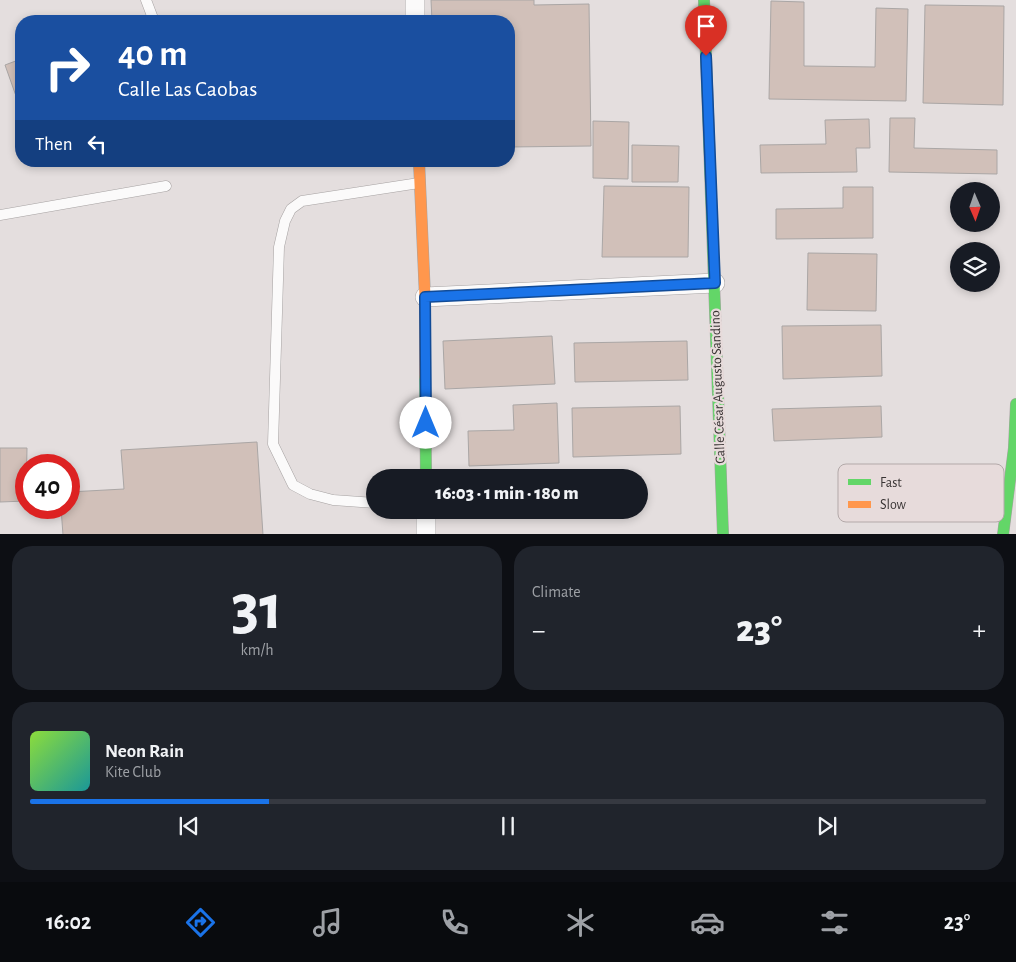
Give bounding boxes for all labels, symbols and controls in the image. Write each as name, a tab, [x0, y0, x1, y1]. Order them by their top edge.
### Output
pin	[685, 5, 727, 56]
icon: arrive	[692, 12, 720, 40]
icon: right	[35, 35, 100, 100]
text: 40 m	[118, 37, 187, 72]
text: Calle Las Caobas	[118, 78, 257, 100]
icon: left	[83, 130, 111, 158]
text: Then	[35, 135, 73, 154]
north arrow	[950, 182, 1000, 232]
map controls	[950, 182, 1000, 292]
button: layers	[950, 242, 1000, 292]
street label: Calle César Augusto Sandino	[708, 310, 728, 464]
position arrow	[399, 396, 451, 448]
speed limit sign: 40	[15, 454, 80, 519]
legend	[838, 464, 1004, 522]
text: Fast	[880, 476, 902, 490]
text: 16:03 · 1 min · 180 m	[435, 484, 579, 503]
text: Slow	[880, 498, 907, 512]
text: 31	[231, 576, 283, 641]
text: Climate	[532, 584, 581, 600]
text: 23°	[736, 611, 782, 649]
text: −	[532, 617, 545, 645]
text: +	[973, 617, 986, 645]
text: km/h	[240, 642, 274, 658]
text: Neon Rain	[105, 742, 184, 761]
text: Kite Club	[105, 764, 161, 780]
icon: previous	[175, 812, 203, 840]
icon: pause	[494, 812, 522, 840]
icon: next	[813, 812, 841, 840]
icon: directions	[183, 905, 218, 940]
icon: music	[310, 905, 345, 940]
icon: phone	[437, 905, 472, 940]
icon: climate	[563, 905, 598, 940]
icon: car	[690, 905, 725, 940]
icon: filters	[817, 905, 852, 940]
text: 16:02	[46, 911, 91, 933]
text: 23°	[944, 911, 970, 933]

